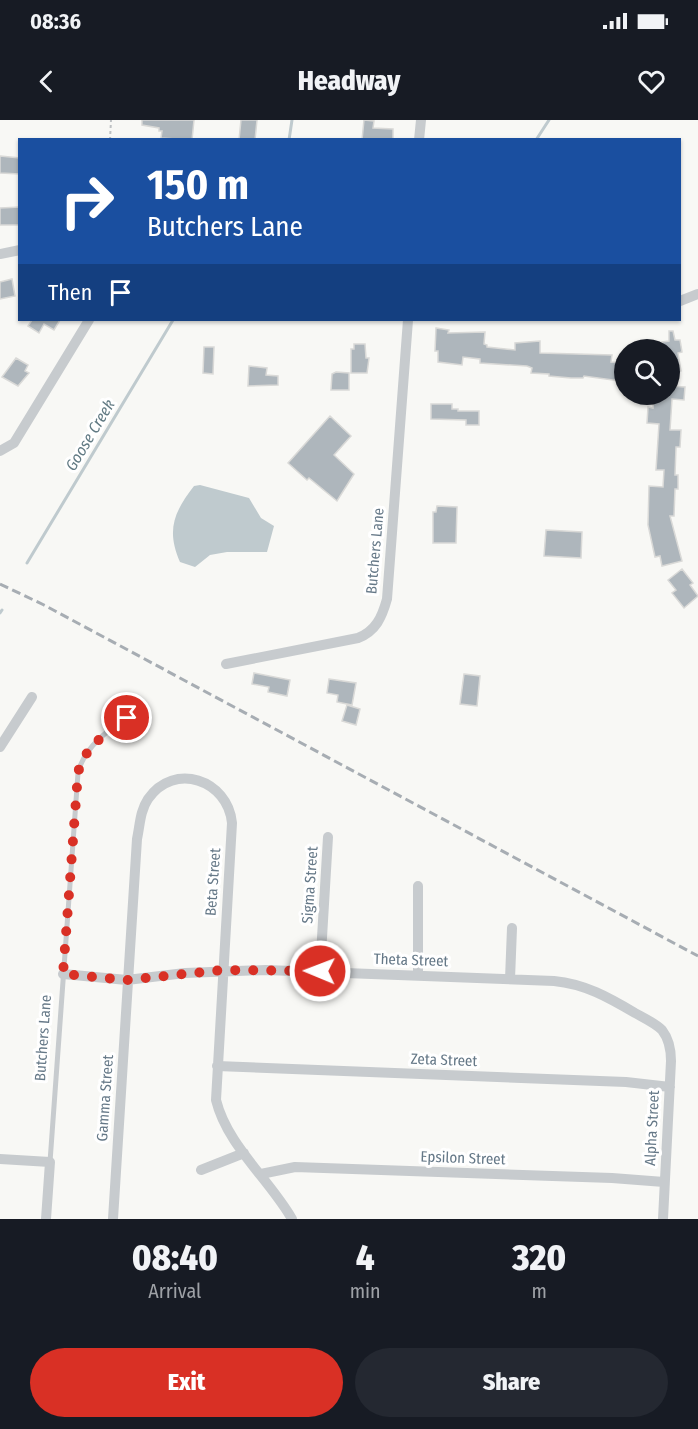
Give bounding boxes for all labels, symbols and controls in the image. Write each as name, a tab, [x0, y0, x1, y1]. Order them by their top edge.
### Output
text: 08:36	[30, 8, 81, 35]
icon: back	[30, 65, 63, 98]
text: Headway	[298, 65, 400, 97]
icon: heart	[635, 65, 668, 98]
text: 150 m	[147, 160, 249, 210]
icon: right	[48, 162, 126, 240]
text: Butchers Lane	[147, 211, 303, 243]
icon: arrive	[104, 276, 137, 309]
text: Then	[48, 279, 92, 306]
map controls	[614, 339, 680, 405]
button: search	[614, 339, 680, 405]
water label: Goose Creek	[61, 396, 119, 474]
street label: Butchers Lane	[362, 507, 388, 595]
pin	[101, 692, 152, 743]
icon: arrive	[110, 701, 143, 734]
street label: Sigma Street	[298, 846, 322, 924]
street label: Beta Street	[202, 847, 224, 917]
position arrow	[288, 939, 352, 1003]
street label: Theta Street	[373, 950, 449, 970]
street label: Butchers Lane	[31, 994, 55, 1082]
street label: Zeta Street	[410, 1050, 478, 1070]
street label: Gamma Street	[93, 1054, 117, 1142]
street label: Alpha Street	[641, 1090, 663, 1166]
street label: Epsilon Street	[420, 1148, 506, 1168]
text: 08:40	[132, 1236, 218, 1280]
text: 4	[356, 1236, 375, 1280]
text: 320	[512, 1236, 566, 1280]
text: Arrival	[148, 1279, 201, 1303]
text: min	[350, 1279, 381, 1303]
text: m	[532, 1279, 547, 1303]
button: Exit	[30, 1348, 343, 1417]
button: Share	[355, 1348, 668, 1417]

